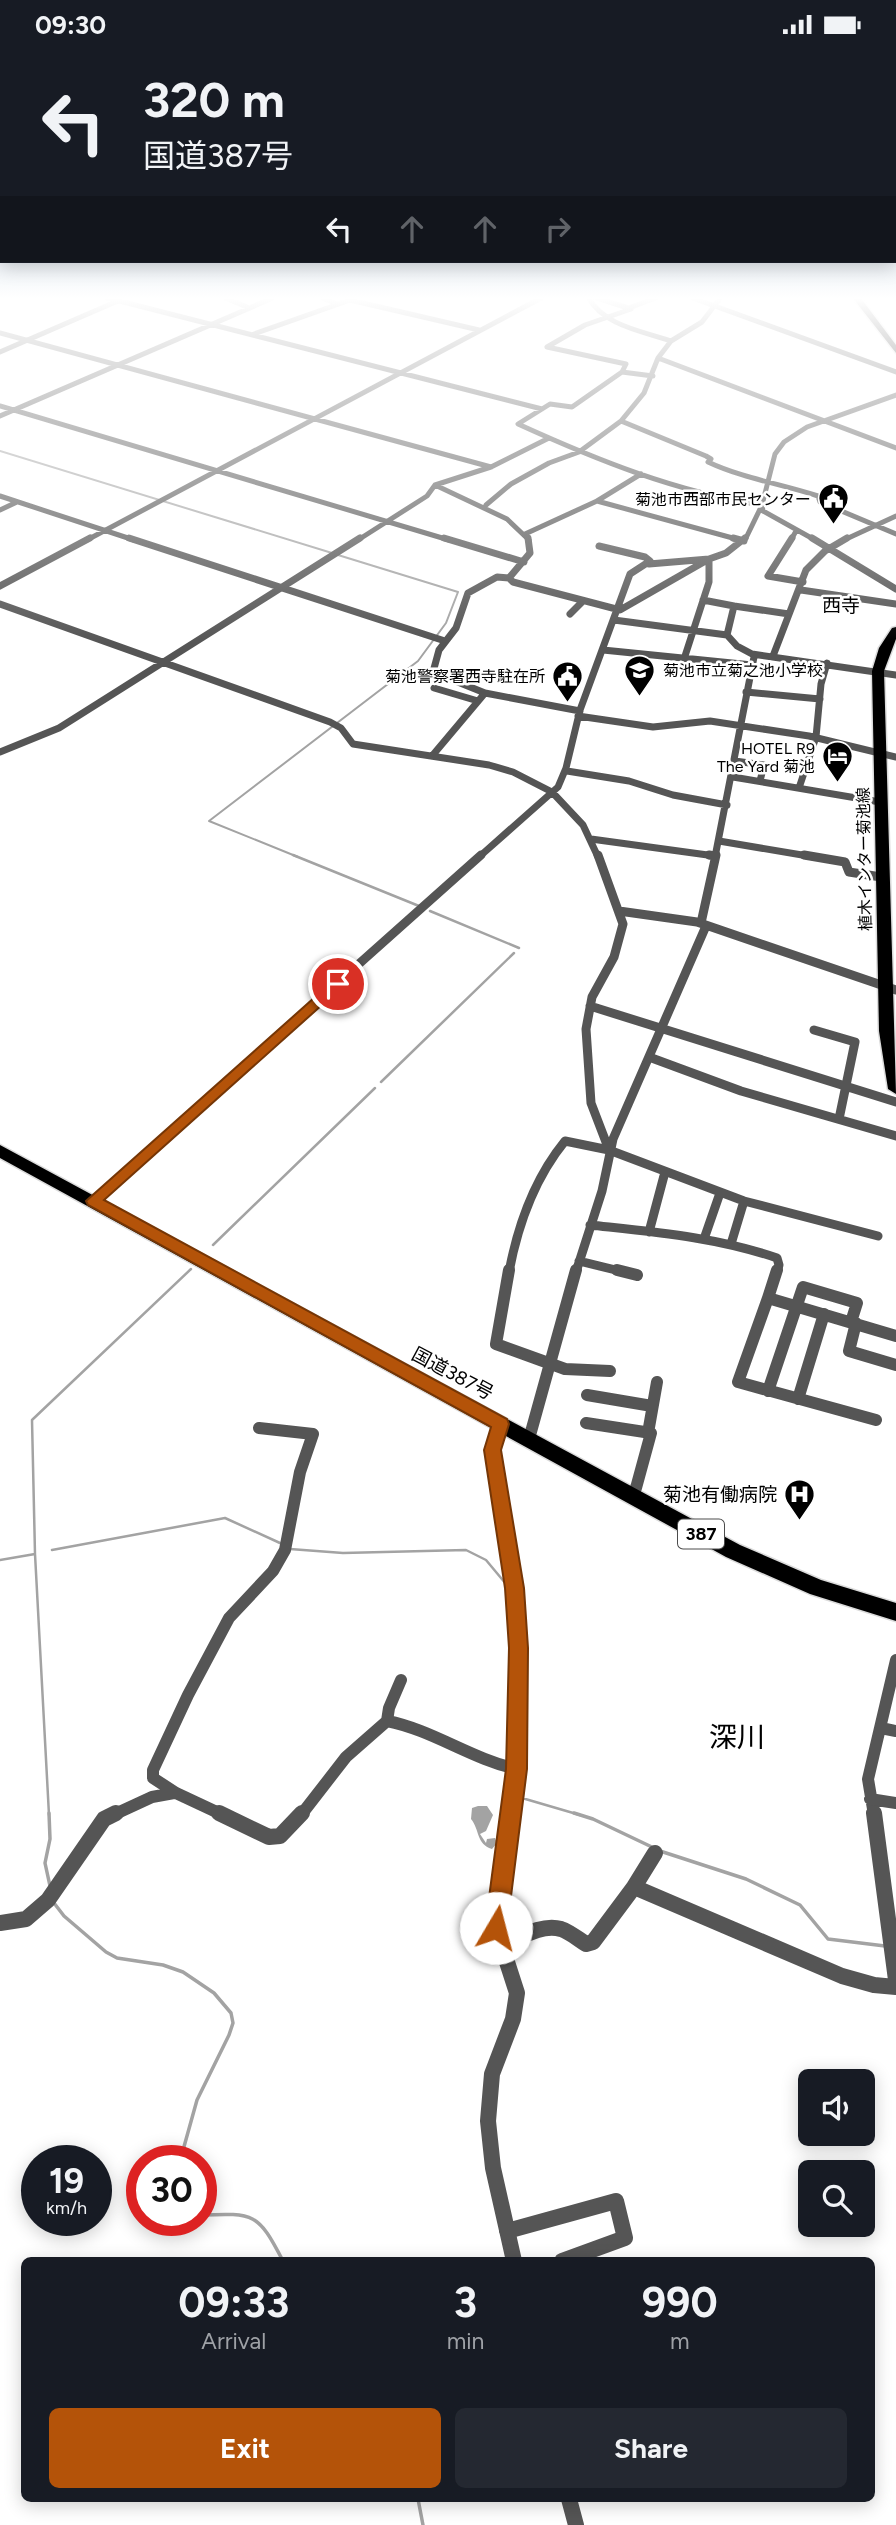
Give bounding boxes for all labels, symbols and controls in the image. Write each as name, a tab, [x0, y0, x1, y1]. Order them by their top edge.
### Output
text: 09:30	[35, 9, 106, 41]
text: 320 m	[143, 70, 285, 129]
icon: left	[28, 77, 119, 168]
text: 国道387号	[143, 137, 293, 175]
icon: left	[320, 210, 358, 248]
icon: ahead	[393, 210, 431, 248]
icon: ahead	[466, 210, 504, 248]
icon: right	[539, 210, 577, 248]
public building icon: 菊池市西部市民センター	[817, 482, 851, 526]
place label: 菊池市西部市民センター	[635, 490, 811, 509]
district label: 西寺	[822, 594, 860, 617]
school or university icon: 菊池市立菊之池小学校	[623, 653, 657, 697]
public building icon: 菊池警察署西寺駐在所	[551, 659, 585, 703]
place label: 菊池市立菊之池小学校	[663, 661, 823, 680]
place label: 菊池警察署西寺駐在所	[385, 667, 545, 686]
place label: HOTEL R9 The Yard 菊池	[717, 739, 815, 776]
hotel icon: HOTEL R9 The Yard 菊池	[821, 740, 855, 784]
street label: 植木インター菊池線	[854, 787, 875, 931]
pin	[308, 954, 368, 1014]
icon: arrive	[319, 965, 357, 1003]
street label: 国道387号	[408, 1342, 498, 1405]
hospital icon: 菊池有働病院	[783, 1477, 817, 1521]
place label: 菊池有働病院	[663, 1483, 777, 1506]
road number: 387	[678, 1519, 724, 1549]
district label: 深川	[709, 1720, 765, 1754]
position arrow	[459, 1891, 533, 1965]
map controls	[798, 2069, 875, 2237]
button: sound	[798, 2069, 875, 2146]
speed limit sign: 30	[126, 2145, 217, 2236]
text: 19	[49, 2160, 84, 2202]
button: search	[798, 2160, 875, 2237]
text: km/h	[46, 2197, 87, 2219]
text: 09:33	[178, 2277, 289, 2328]
text: 3	[454, 2277, 477, 2328]
text: 990	[642, 2277, 718, 2328]
text: Arrival	[201, 2327, 266, 2355]
text: min	[447, 2327, 484, 2355]
text: m	[670, 2327, 689, 2355]
button: Exit	[49, 2408, 441, 2488]
button: Share	[455, 2408, 847, 2488]

